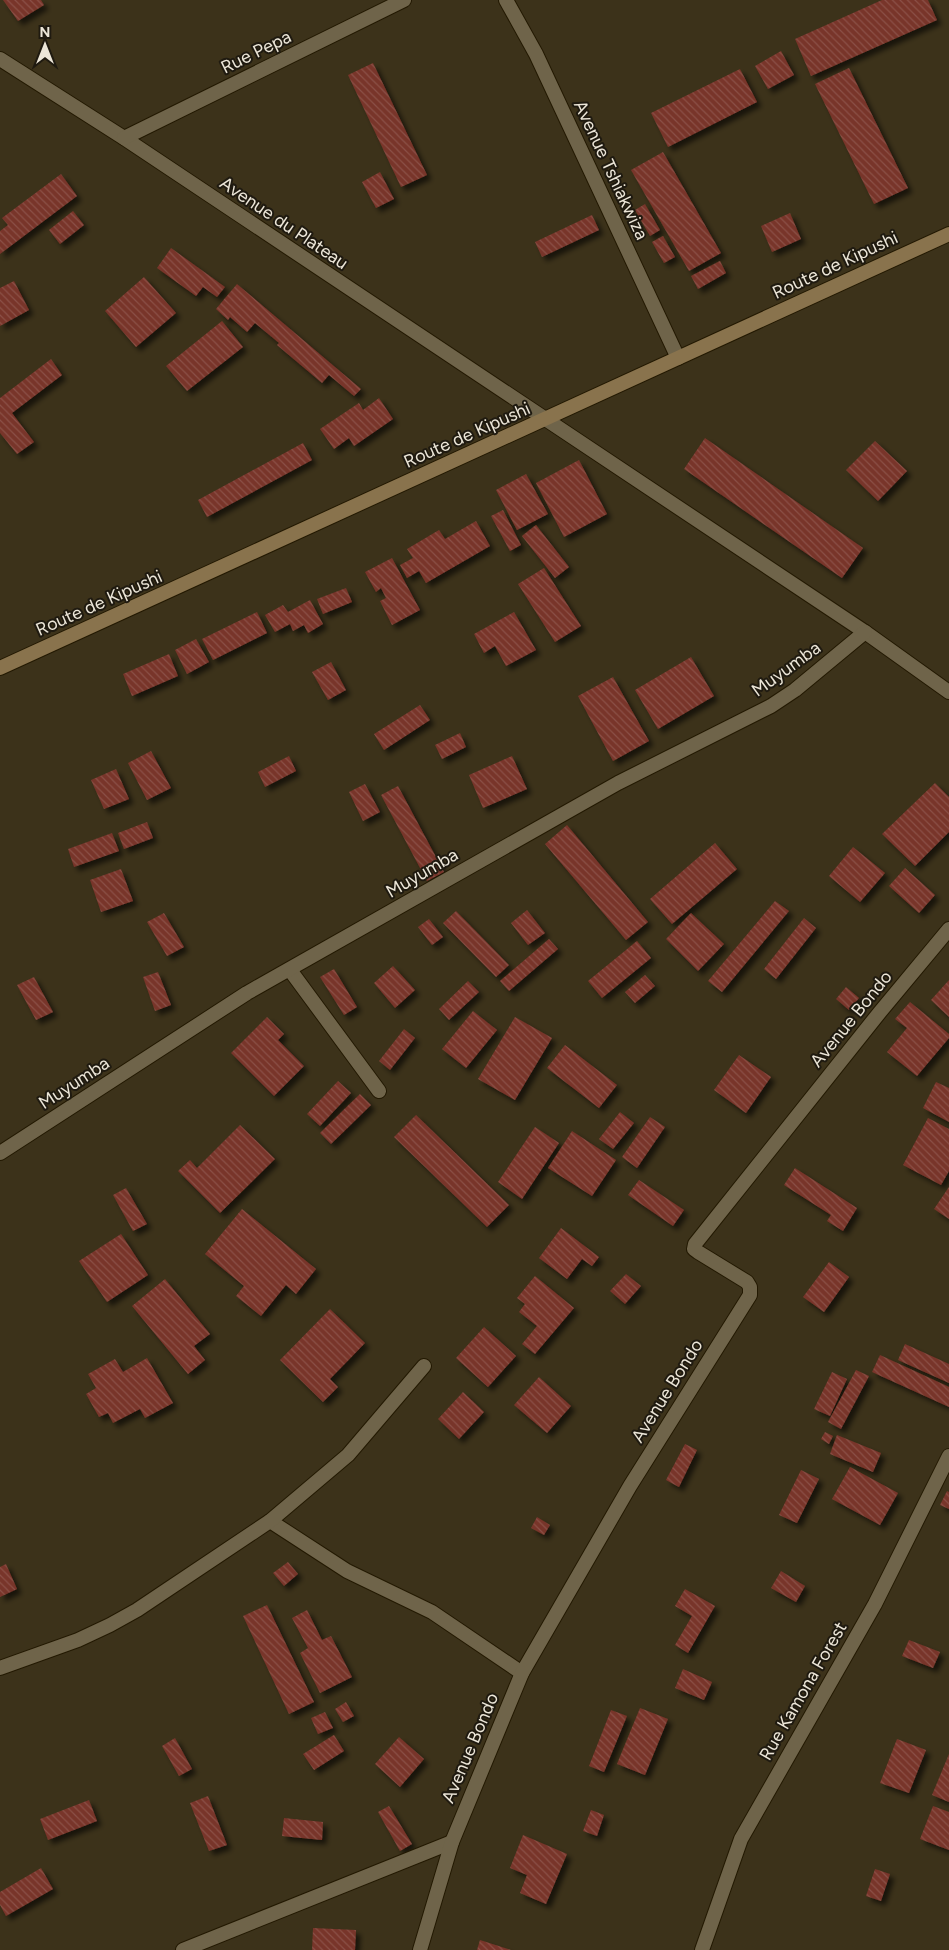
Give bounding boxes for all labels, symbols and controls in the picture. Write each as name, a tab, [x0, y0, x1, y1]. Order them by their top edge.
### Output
north arrow	[20, 20, 70, 70]
text: N	[40, 24, 50, 41]
street label: Rue Pepa	[217, 26, 295, 78]
street label: Avenue Tshiakwiza	[569, 97, 653, 243]
street label: Avenue du Plateau	[216, 172, 352, 274]
street label: Route de Kipushi	[769, 226, 901, 304]
street label: Route de Kipushi	[400, 397, 534, 473]
street label: Route de Kipushi	[32, 565, 166, 641]
street label: Muyumba	[747, 637, 825, 701]
street label: Muyumba	[382, 844, 462, 902]
street label: Avenue Bondo	[805, 966, 897, 1072]
street label: Muyumba	[35, 1052, 113, 1114]
street label: Avenue Bondo	[626, 1335, 708, 1447]
street label: Rue Kamona Forest	[754, 1618, 852, 1764]
street label: Avenue Bondo	[437, 1689, 503, 1807]

